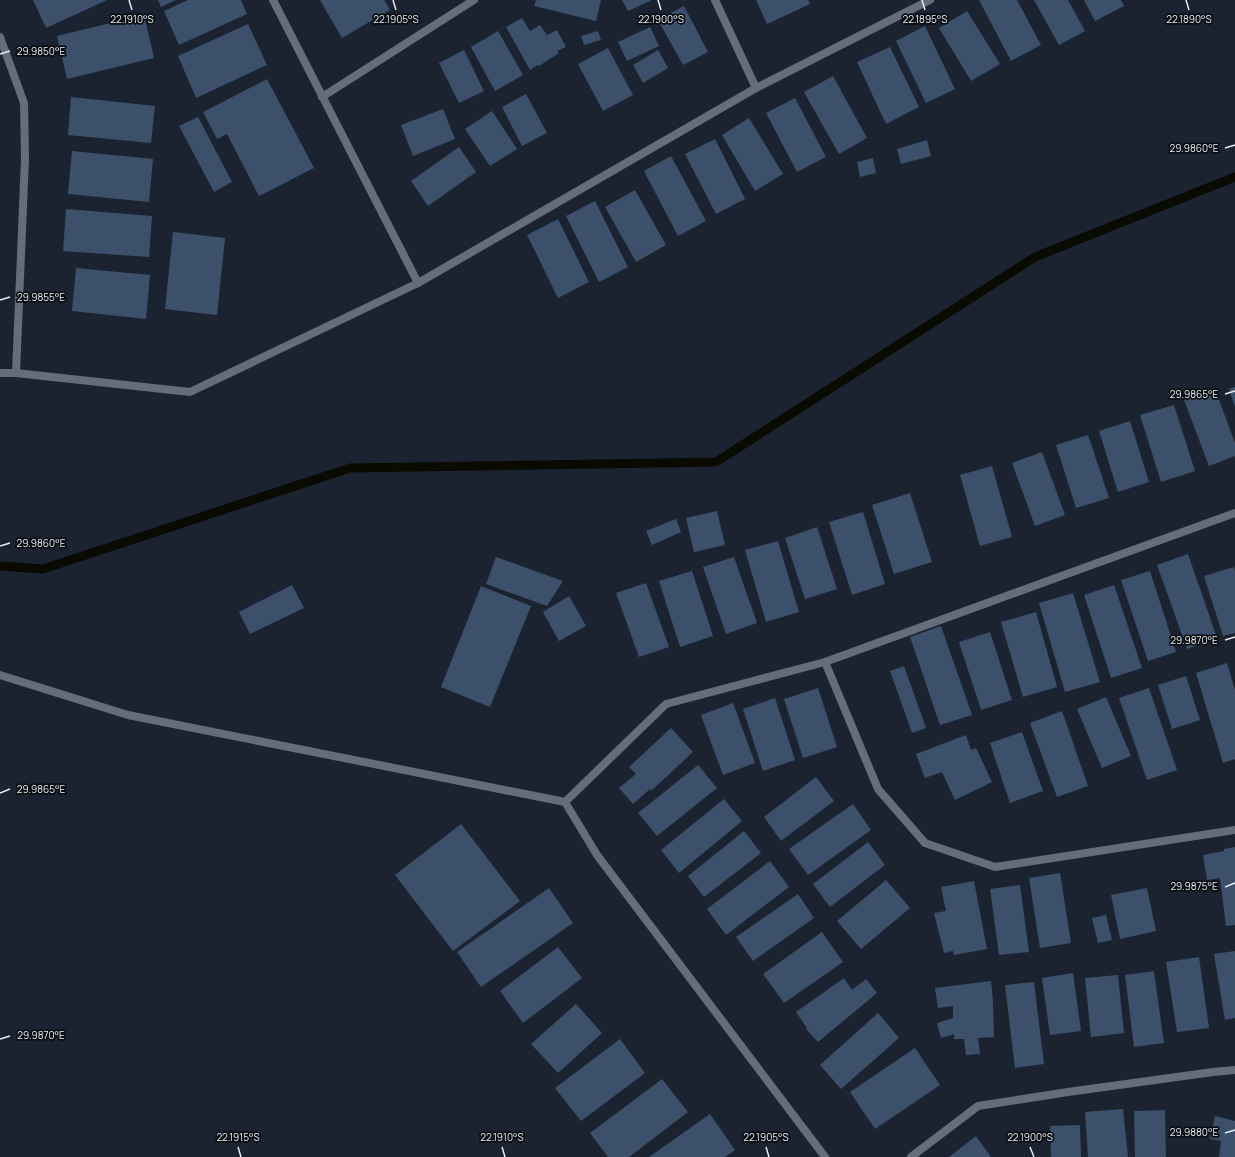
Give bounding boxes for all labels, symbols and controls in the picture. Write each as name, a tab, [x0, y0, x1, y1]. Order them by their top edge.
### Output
text: 22.1910°S	[110, 12, 154, 26]
text: 22.1905°S	[373, 12, 419, 26]
text: 22.1900°S	[638, 12, 684, 26]
text: 22.1895°S	[902, 12, 948, 26]
text: 22.1890°S	[1166, 12, 1212, 26]
text: 29.9850°E	[17, 44, 65, 58]
text: 29.9860°E	[1170, 141, 1219, 155]
text: 29.9855°E	[17, 290, 65, 304]
text: 29.9865°E	[1170, 387, 1219, 401]
text: 29.9860°E	[17, 536, 66, 550]
text: 29.9870°E	[1170, 633, 1218, 647]
text: 29.9865°E	[17, 782, 66, 796]
text: 29.9875°E	[1170, 879, 1218, 893]
text: 29.9870°E	[17, 1028, 65, 1042]
text: 29.9880°E	[1170, 1125, 1218, 1139]
text: 22.1915°S	[216, 1130, 260, 1144]
text: 22.1910°S	[480, 1130, 524, 1144]
text: 22.1905°S	[743, 1130, 789, 1144]
text: 22.1900°S	[1007, 1130, 1053, 1144]

